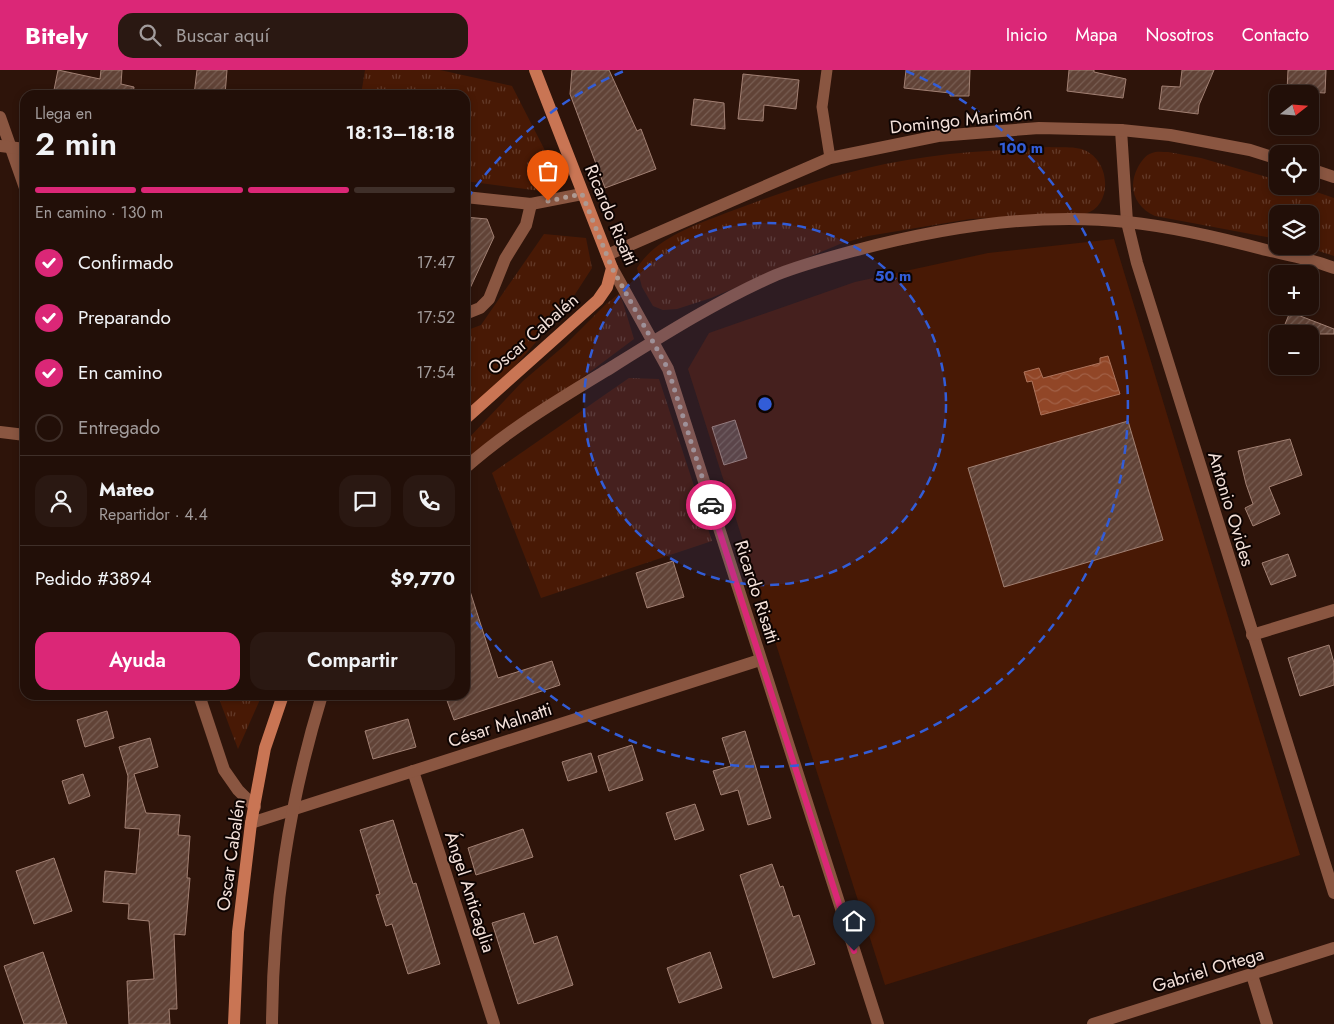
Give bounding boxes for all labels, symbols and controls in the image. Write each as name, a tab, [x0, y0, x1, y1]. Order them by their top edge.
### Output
search box	[118, 13, 468, 58]
text: Bitely	[25, 18, 88, 53]
icon: search	[136, 21, 164, 49]
text: Buscar aquí	[176, 22, 270, 49]
text: Inicio	[1006, 22, 1047, 48]
text: Mapa	[1075, 22, 1117, 48]
text: Nosotros	[1145, 22, 1214, 48]
text: Contacto	[1242, 22, 1309, 48]
north arrow	[1269, 85, 1319, 135]
map controls	[1269, 85, 1319, 375]
street label: Domingo Marimón	[888, 100, 1034, 140]
text: Llega en	[35, 102, 92, 125]
text: 18:13–18:18	[345, 119, 455, 146]
text: 2 min	[35, 121, 117, 167]
text: 100 m	[999, 137, 1043, 159]
button: locate	[1269, 145, 1319, 195]
pin	[527, 150, 569, 201]
icon: bag	[534, 157, 562, 185]
street label: Ricardo Risatti	[578, 160, 644, 270]
text: En camino · 130 m	[35, 201, 163, 224]
button: layers	[1269, 205, 1319, 255]
icon: check	[35, 249, 63, 277]
text: Confirmado	[78, 249, 173, 276]
text: 17:47	[417, 251, 455, 274]
text: 50 m	[875, 265, 911, 287]
button: +	[1269, 265, 1319, 315]
street label: Oscar Cabalén	[482, 287, 584, 381]
icon: check	[35, 304, 63, 332]
text: Preparando	[78, 304, 171, 331]
text: 17:52	[416, 306, 455, 329]
button: −	[1269, 325, 1319, 375]
icon: check	[35, 359, 63, 387]
text: En camino	[78, 359, 162, 386]
text: 17:54	[416, 361, 455, 384]
centre of rings	[756, 395, 774, 413]
text: Entregado	[78, 414, 160, 441]
street label: Antonio Ovides	[1201, 448, 1261, 570]
button: person	[35, 475, 87, 527]
button: chat	[339, 475, 391, 527]
button: phone	[403, 475, 455, 527]
text: Mateo	[99, 476, 154, 503]
courier	[686, 480, 736, 530]
icon: car	[697, 491, 725, 519]
text: Repartidor · 4.4	[99, 503, 208, 526]
street label: Ricardo Risatti	[728, 537, 786, 647]
text: Pedido #3894	[35, 565, 152, 592]
text: $9,770	[390, 565, 455, 592]
button: Ayuda	[35, 632, 240, 690]
button: Compartir	[250, 632, 455, 690]
street label: César Malnatti	[445, 696, 555, 754]
street label: Oscar Cabalén	[210, 797, 252, 913]
street label: Ángel Anticaglia	[438, 828, 502, 956]
pin	[833, 900, 875, 951]
icon: home	[840, 907, 868, 935]
street label: Gabriel Ortega	[1149, 941, 1267, 999]

